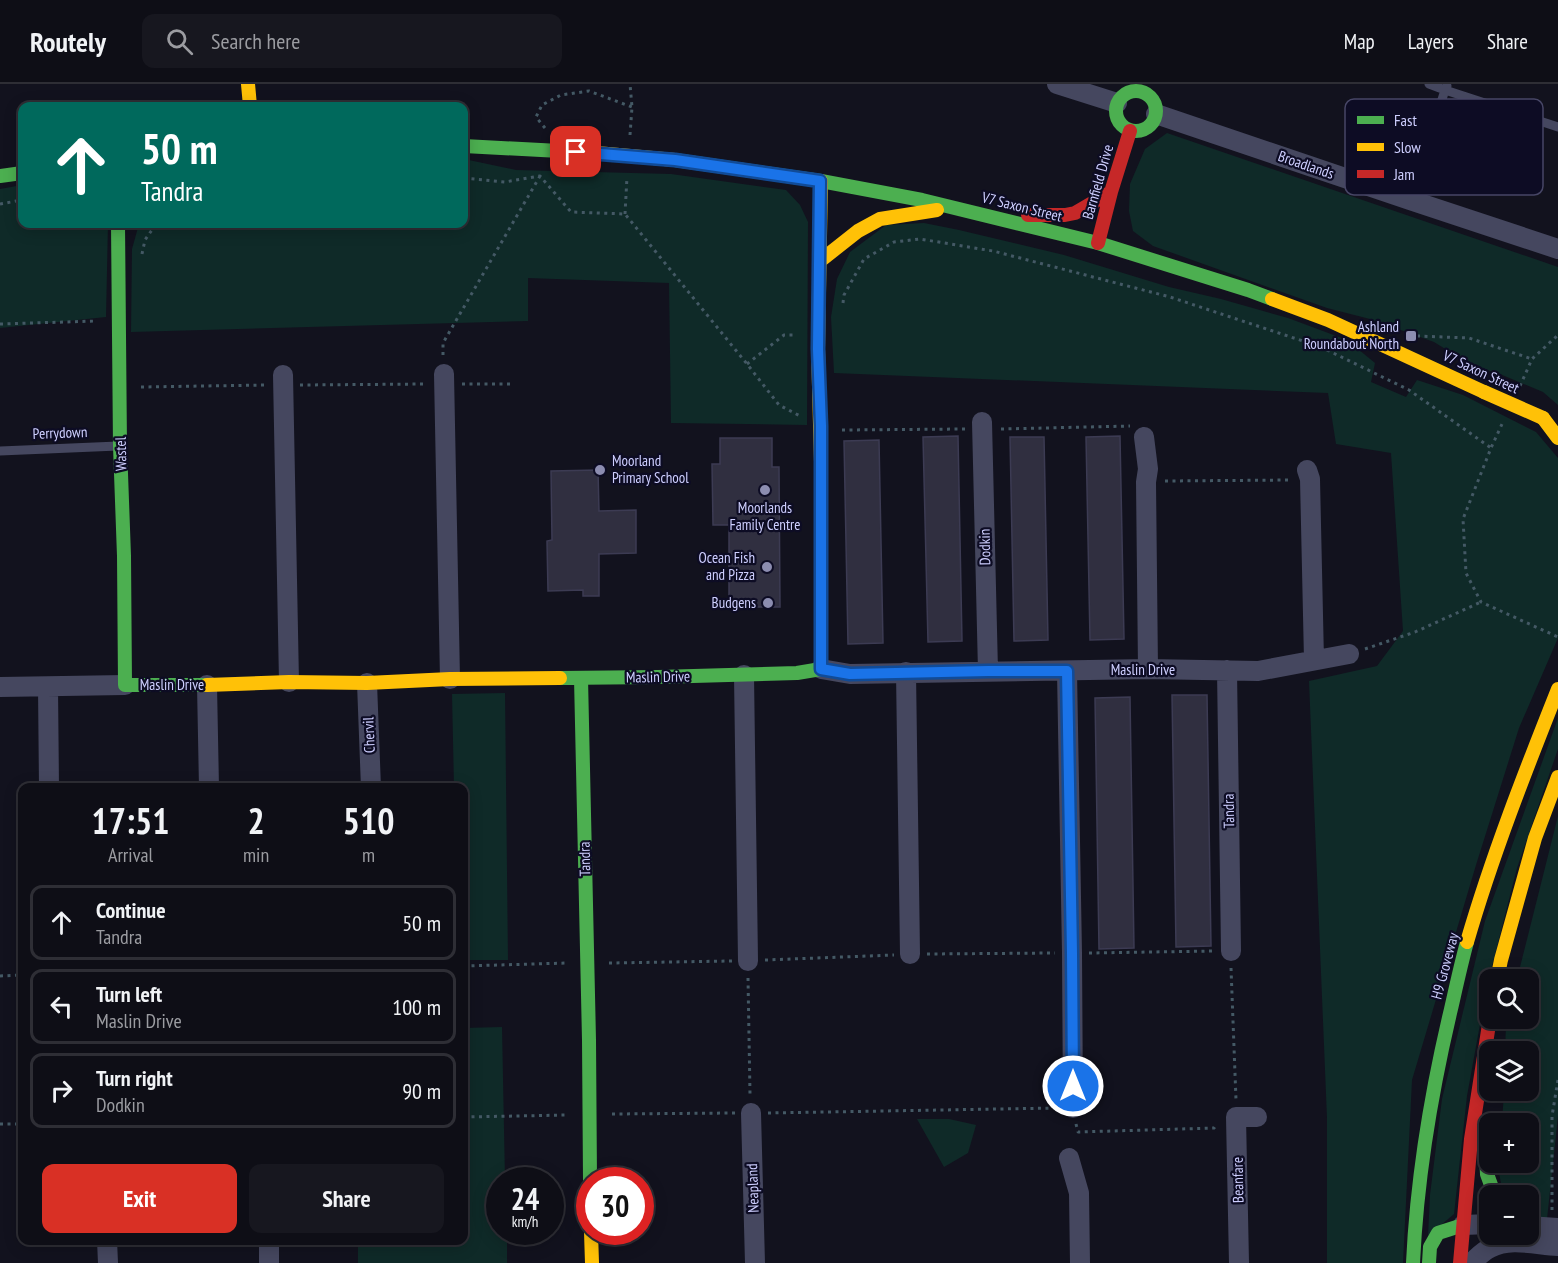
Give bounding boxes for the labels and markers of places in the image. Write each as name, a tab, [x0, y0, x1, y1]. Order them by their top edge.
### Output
pin	[550, 126, 601, 177]
place label: Ashland Roundabout North	[1304, 317, 1399, 353]
marker: Ashland Roundabout North	[1404, 329, 1418, 343]
place label: Moorland Primary School	[612, 451, 689, 487]
marker: Moorland Primary School	[593, 463, 607, 477]
marker: Moorlands Family Centre	[758, 483, 772, 497]
place label: Moorlands Family Centre	[730, 498, 800, 534]
place label: Ocean Fish and Pizza	[699, 548, 755, 584]
marker: Ocean Fish and Pizza	[760, 560, 774, 574]
place label: Budgens	[712, 593, 756, 612]
marker: Budgens	[761, 596, 775, 610]

